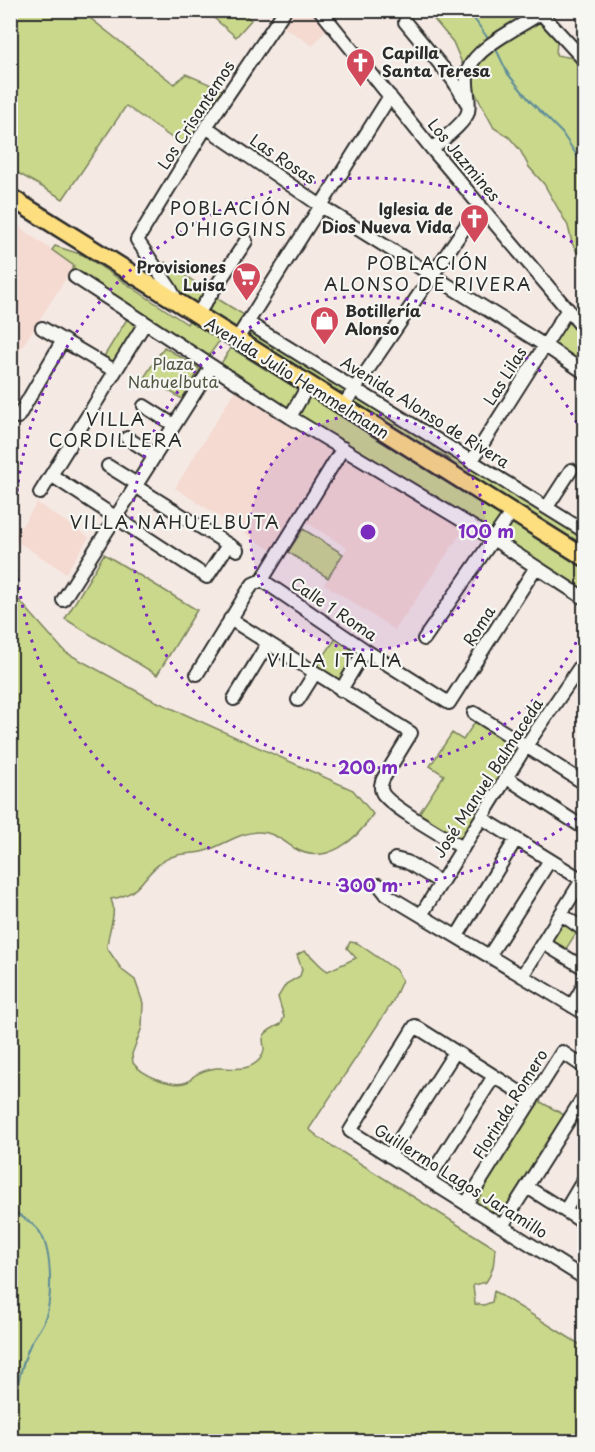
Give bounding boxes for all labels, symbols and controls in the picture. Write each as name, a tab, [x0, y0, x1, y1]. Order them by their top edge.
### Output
place label: Capilla Santa Teresa	[382, 40, 491, 82]
church icon: Capilla Santa Teresa	[345, 46, 377, 88]
street label: Los Crisantemos	[151, 55, 240, 174]
street label: Los Jazmines	[423, 113, 507, 206]
street label: Las Rosas	[246, 127, 321, 189]
district label: POBLACIÓN O'HIGGINS	[170, 194, 292, 242]
place label: Iglesia de Dios Nueva Vida	[322, 196, 453, 238]
church icon: Iglesia de Dios Nueva Vida	[458, 202, 490, 244]
district label: POBLACIÓN ALONSO DE RIVERA	[324, 249, 532, 297]
place label: Provisiones Luisa	[136, 254, 226, 296]
supermarket icon: Provisiones Luisa	[231, 260, 263, 302]
place label: Botillería Alonso	[345, 298, 421, 340]
shop icon: Botillería Alonso	[308, 304, 340, 346]
street label: Avenida Julio Hemmelmann	[201, 310, 394, 444]
street label: Las Lilas	[477, 342, 532, 409]
street label: Avenida Alonso de Rivera	[337, 349, 515, 473]
park label: Plaza Nahuelbuta	[128, 351, 218, 393]
district label: VILLA CORDILLERA	[49, 405, 183, 453]
district label: VILLA NAHUELBUTA	[70, 508, 280, 535]
text: 100 m	[458, 517, 514, 544]
centre of rings	[358, 522, 378, 542]
street label: Calle 1 Roma	[286, 570, 383, 646]
street label: Roma	[456, 601, 500, 650]
district label: VILLA ITALIA	[267, 646, 403, 673]
street label: José Manuel Balmaceda	[426, 693, 548, 862]
text: 200 m	[338, 753, 398, 780]
text: 300 m	[338, 871, 398, 898]
street label: Florinda Romero	[466, 1044, 553, 1163]
street label: Guillermo Lagos Jaramillo	[370, 1117, 553, 1244]

